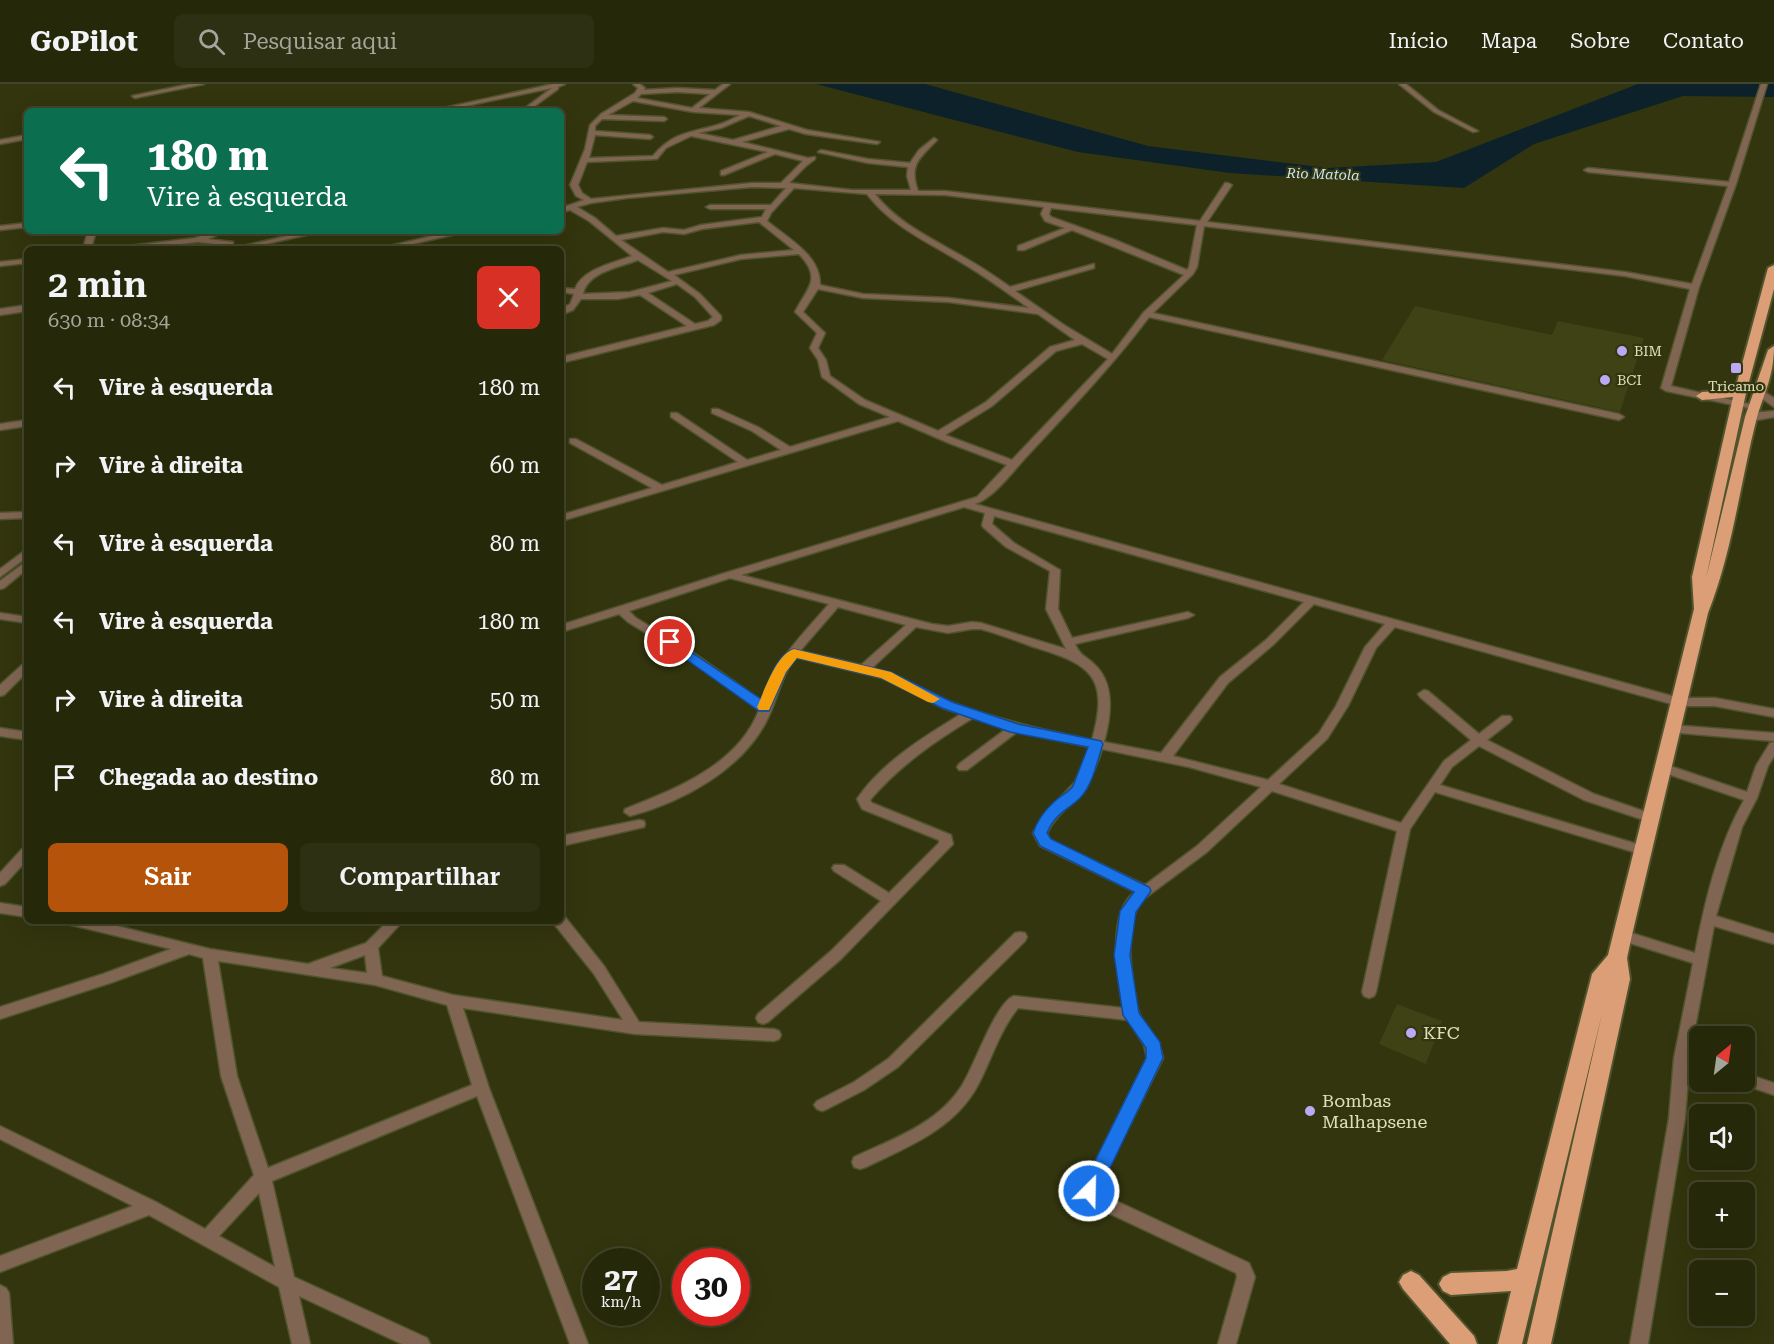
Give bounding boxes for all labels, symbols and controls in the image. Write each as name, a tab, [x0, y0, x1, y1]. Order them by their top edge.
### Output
search box	[174, 14, 594, 68]
text: GoPilot	[30, 25, 138, 58]
icon: search	[195, 25, 228, 58]
text: Pesquisar aqui	[243, 29, 397, 54]
text: Início	[1389, 29, 1448, 53]
text: Mapa	[1481, 29, 1537, 53]
text: Sobre	[1570, 29, 1630, 53]
text: Contato	[1663, 29, 1744, 53]
text: 180 m	[147, 131, 269, 180]
icon: left	[48, 132, 126, 210]
water label: Rio Matola	[1285, 165, 1360, 183]
text: Vire à esquerda	[147, 181, 348, 213]
text: 2 min	[48, 264, 147, 306]
button: close	[477, 266, 540, 329]
text: 630 m · 08:34	[48, 308, 170, 332]
place label: BIM	[1634, 343, 1662, 359]
marker: BIM	[1615, 344, 1629, 358]
marker: Tricamo	[1729, 361, 1743, 375]
icon: left	[48, 371, 81, 404]
place label: BCI	[1617, 372, 1642, 388]
marker: BCI	[1598, 373, 1612, 387]
text: Vire à esquerda	[99, 375, 273, 400]
text: 180 m	[477, 375, 540, 400]
place label: Tricamo	[1708, 378, 1764, 394]
icon: right	[48, 449, 81, 482]
text: Vire à direita	[99, 453, 243, 478]
text: 60 m	[490, 453, 540, 478]
icon: left	[48, 527, 81, 560]
text: Vire à esquerda	[99, 531, 273, 556]
text: 80 m	[490, 531, 540, 556]
icon: left	[48, 605, 81, 638]
text: Vire à esquerda	[99, 609, 273, 634]
text: 180 m	[477, 609, 540, 634]
pin	[644, 616, 695, 667]
icon: arrive	[653, 625, 686, 658]
icon: right	[48, 683, 81, 716]
text: Vire à direita	[99, 687, 243, 712]
text: 50 m	[490, 687, 540, 712]
icon: arrive	[48, 761, 81, 794]
text: Chegada ao destino	[99, 765, 318, 790]
text: 80 m	[490, 765, 540, 790]
button: Sair	[48, 843, 288, 912]
button: Compartilhar	[300, 843, 540, 912]
place label: KFC	[1423, 1022, 1460, 1043]
marker: KFC	[1404, 1026, 1418, 1040]
north arrow	[1689, 1026, 1755, 1092]
map controls	[1689, 1026, 1755, 1326]
place label: Bombas Malhapsene	[1322, 1090, 1427, 1132]
marker: Bombas Malhapsene	[1303, 1104, 1317, 1118]
button: sound	[1689, 1104, 1755, 1170]
position arrow	[1057, 1159, 1121, 1223]
button: +	[1689, 1182, 1755, 1248]
speed limit sign: 30	[672, 1248, 750, 1326]
button: −	[1689, 1260, 1755, 1326]
text: 27	[604, 1262, 638, 1297]
text: km/h	[601, 1293, 641, 1311]

